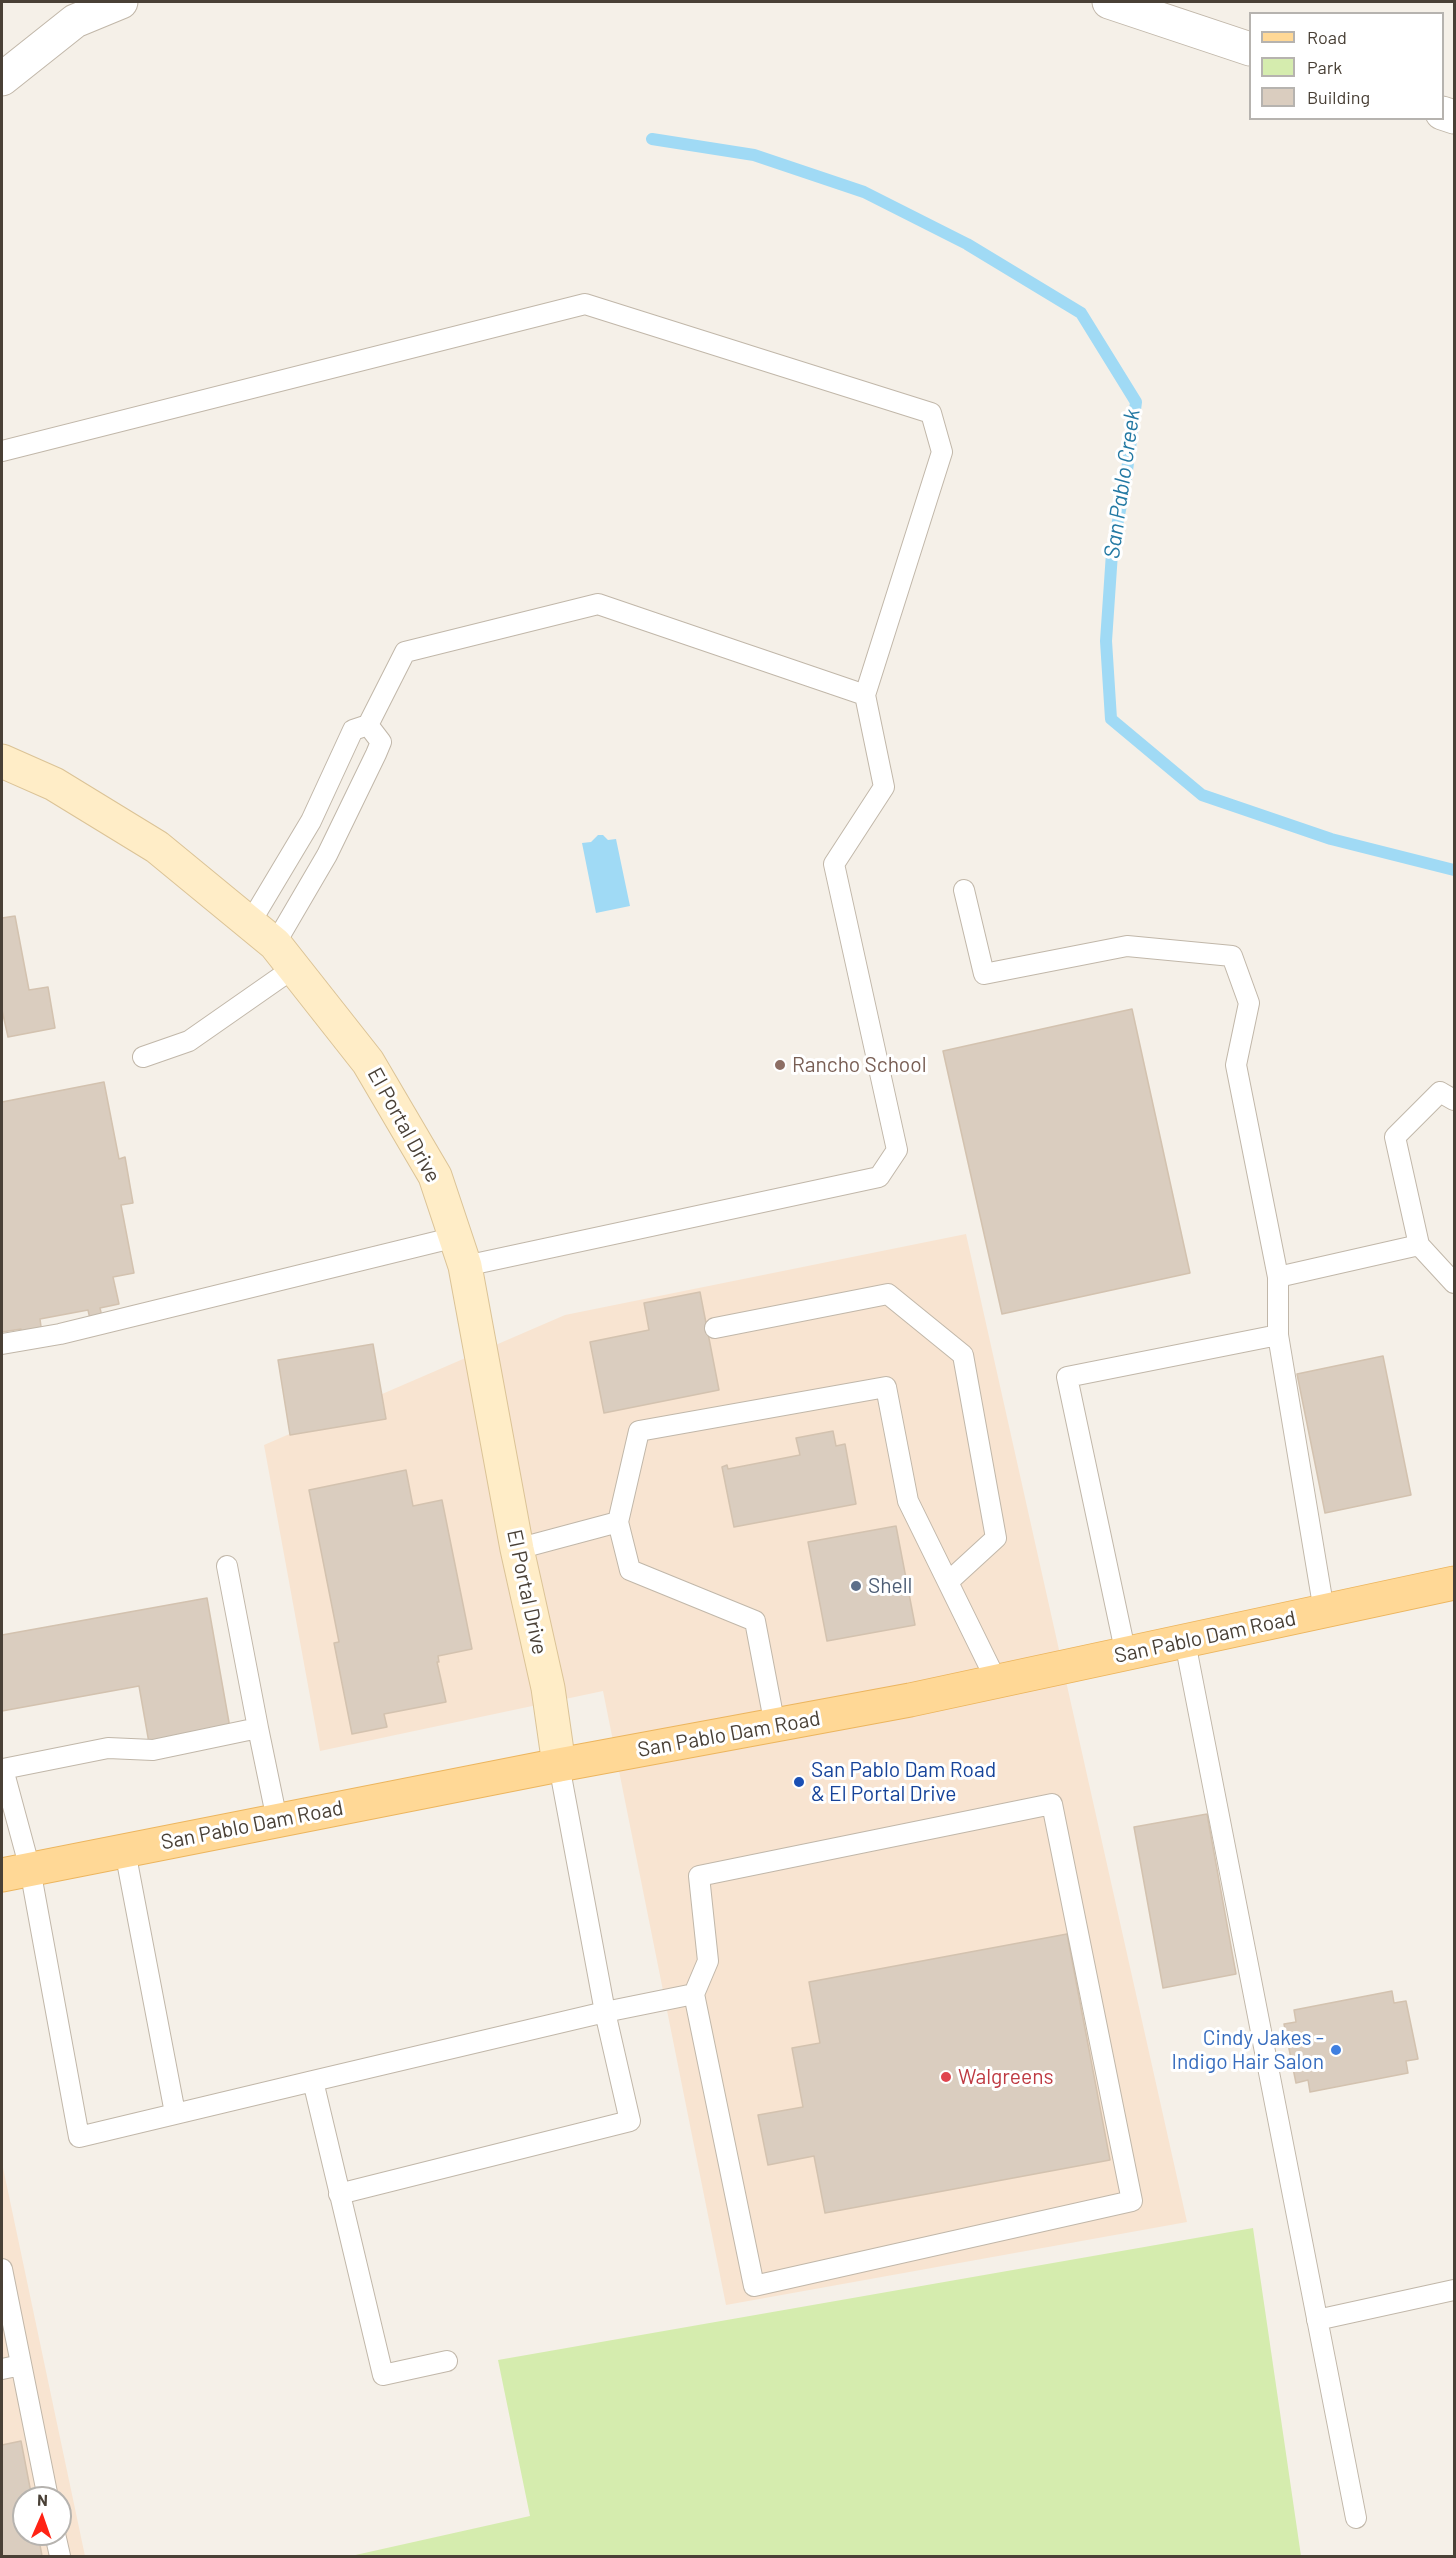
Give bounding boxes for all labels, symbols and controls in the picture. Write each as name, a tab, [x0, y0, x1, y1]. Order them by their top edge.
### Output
legend	[1249, 12, 1444, 120]
text: Road	[1307, 26, 1347, 48]
text: Park	[1307, 56, 1342, 78]
text: Building	[1307, 86, 1370, 108]
water label: San Pablo Creek	[1098, 408, 1146, 560]
place label: Rancho School	[792, 1052, 927, 1078]
marker: Rancho School	[773, 1058, 787, 1072]
street label: El Portal Drive	[362, 1063, 446, 1187]
street label: El Portal Drive	[501, 1527, 553, 1657]
place label: Shell	[868, 1573, 912, 1599]
marker: Shell	[849, 1579, 863, 1593]
street label: San Pablo Dam Road	[1112, 1605, 1298, 1669]
street label: San Pablo Dam Road	[636, 1706, 822, 1762]
place label: San Pablo Dam Road & El Portal Drive	[811, 1757, 996, 1807]
marker: San Pablo Dam Road & El Portal Drive	[792, 1775, 806, 1789]
street label: San Pablo Dam Road	[159, 1795, 345, 1855]
place label: Cindy Jakes - Indigo Hair Salon	[1171, 2025, 1324, 2075]
marker: Cindy Jakes - Indigo Hair Salon	[1329, 2043, 1343, 2057]
place label: Walgreens	[958, 2064, 1054, 2090]
marker: Walgreens	[939, 2070, 953, 2084]
north arrow	[12, 2486, 72, 2546]
text: N	[37, 2490, 48, 2509]

